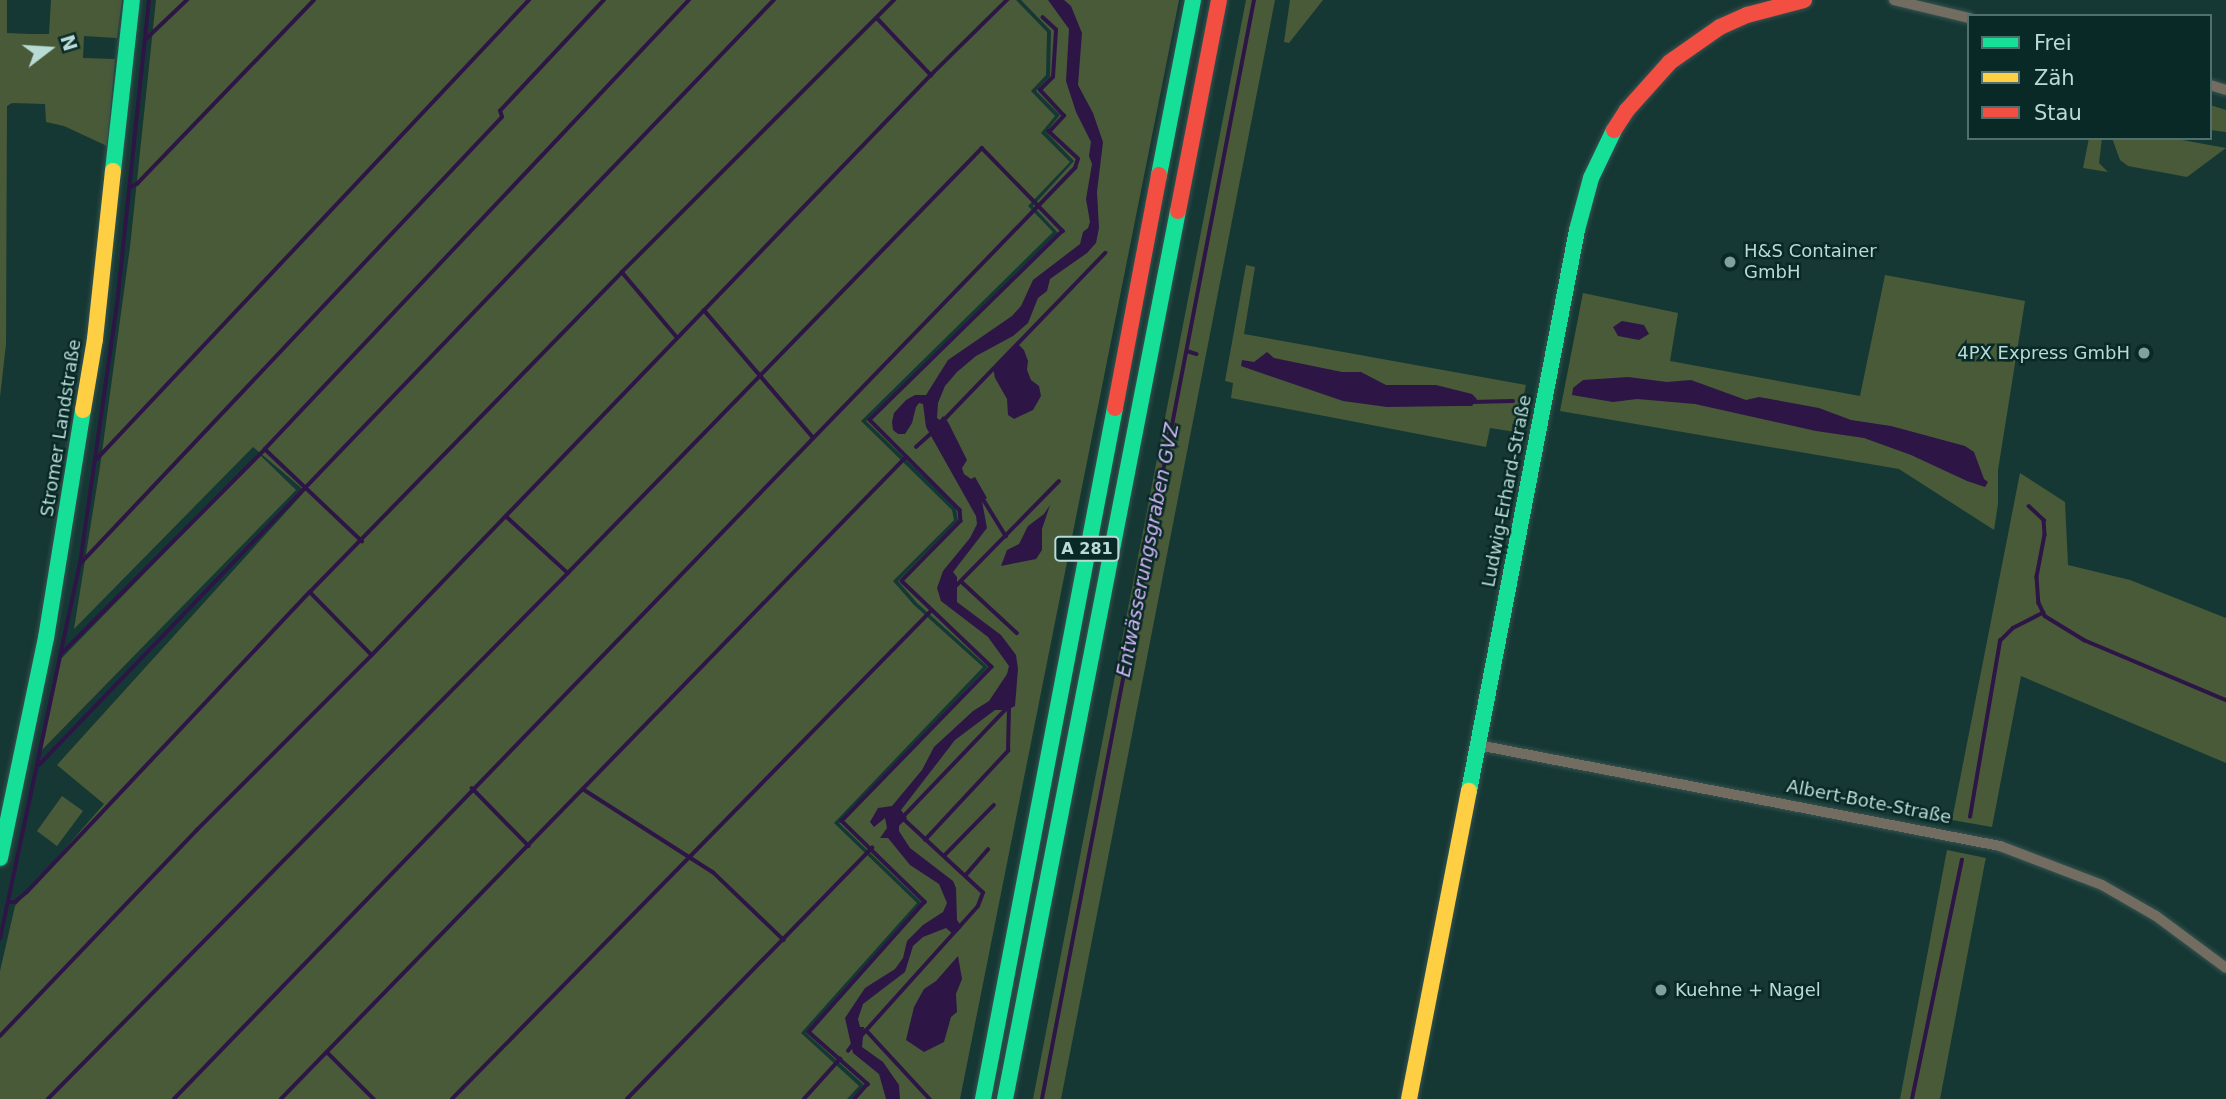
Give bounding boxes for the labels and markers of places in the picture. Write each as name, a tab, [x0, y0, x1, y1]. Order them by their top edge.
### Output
place label: H&S Container GmbH	[1744, 241, 1877, 284]
marker: H&S Container GmbH	[1722, 254, 1738, 270]
place label: 4PX Express GmbH	[1957, 342, 2130, 364]
marker: 4PX Express GmbH	[2136, 345, 2152, 361]
place label: Kuehne + Nagel	[1675, 979, 1821, 1001]
marker: Kuehne + Nagel	[1653, 982, 1669, 998]

